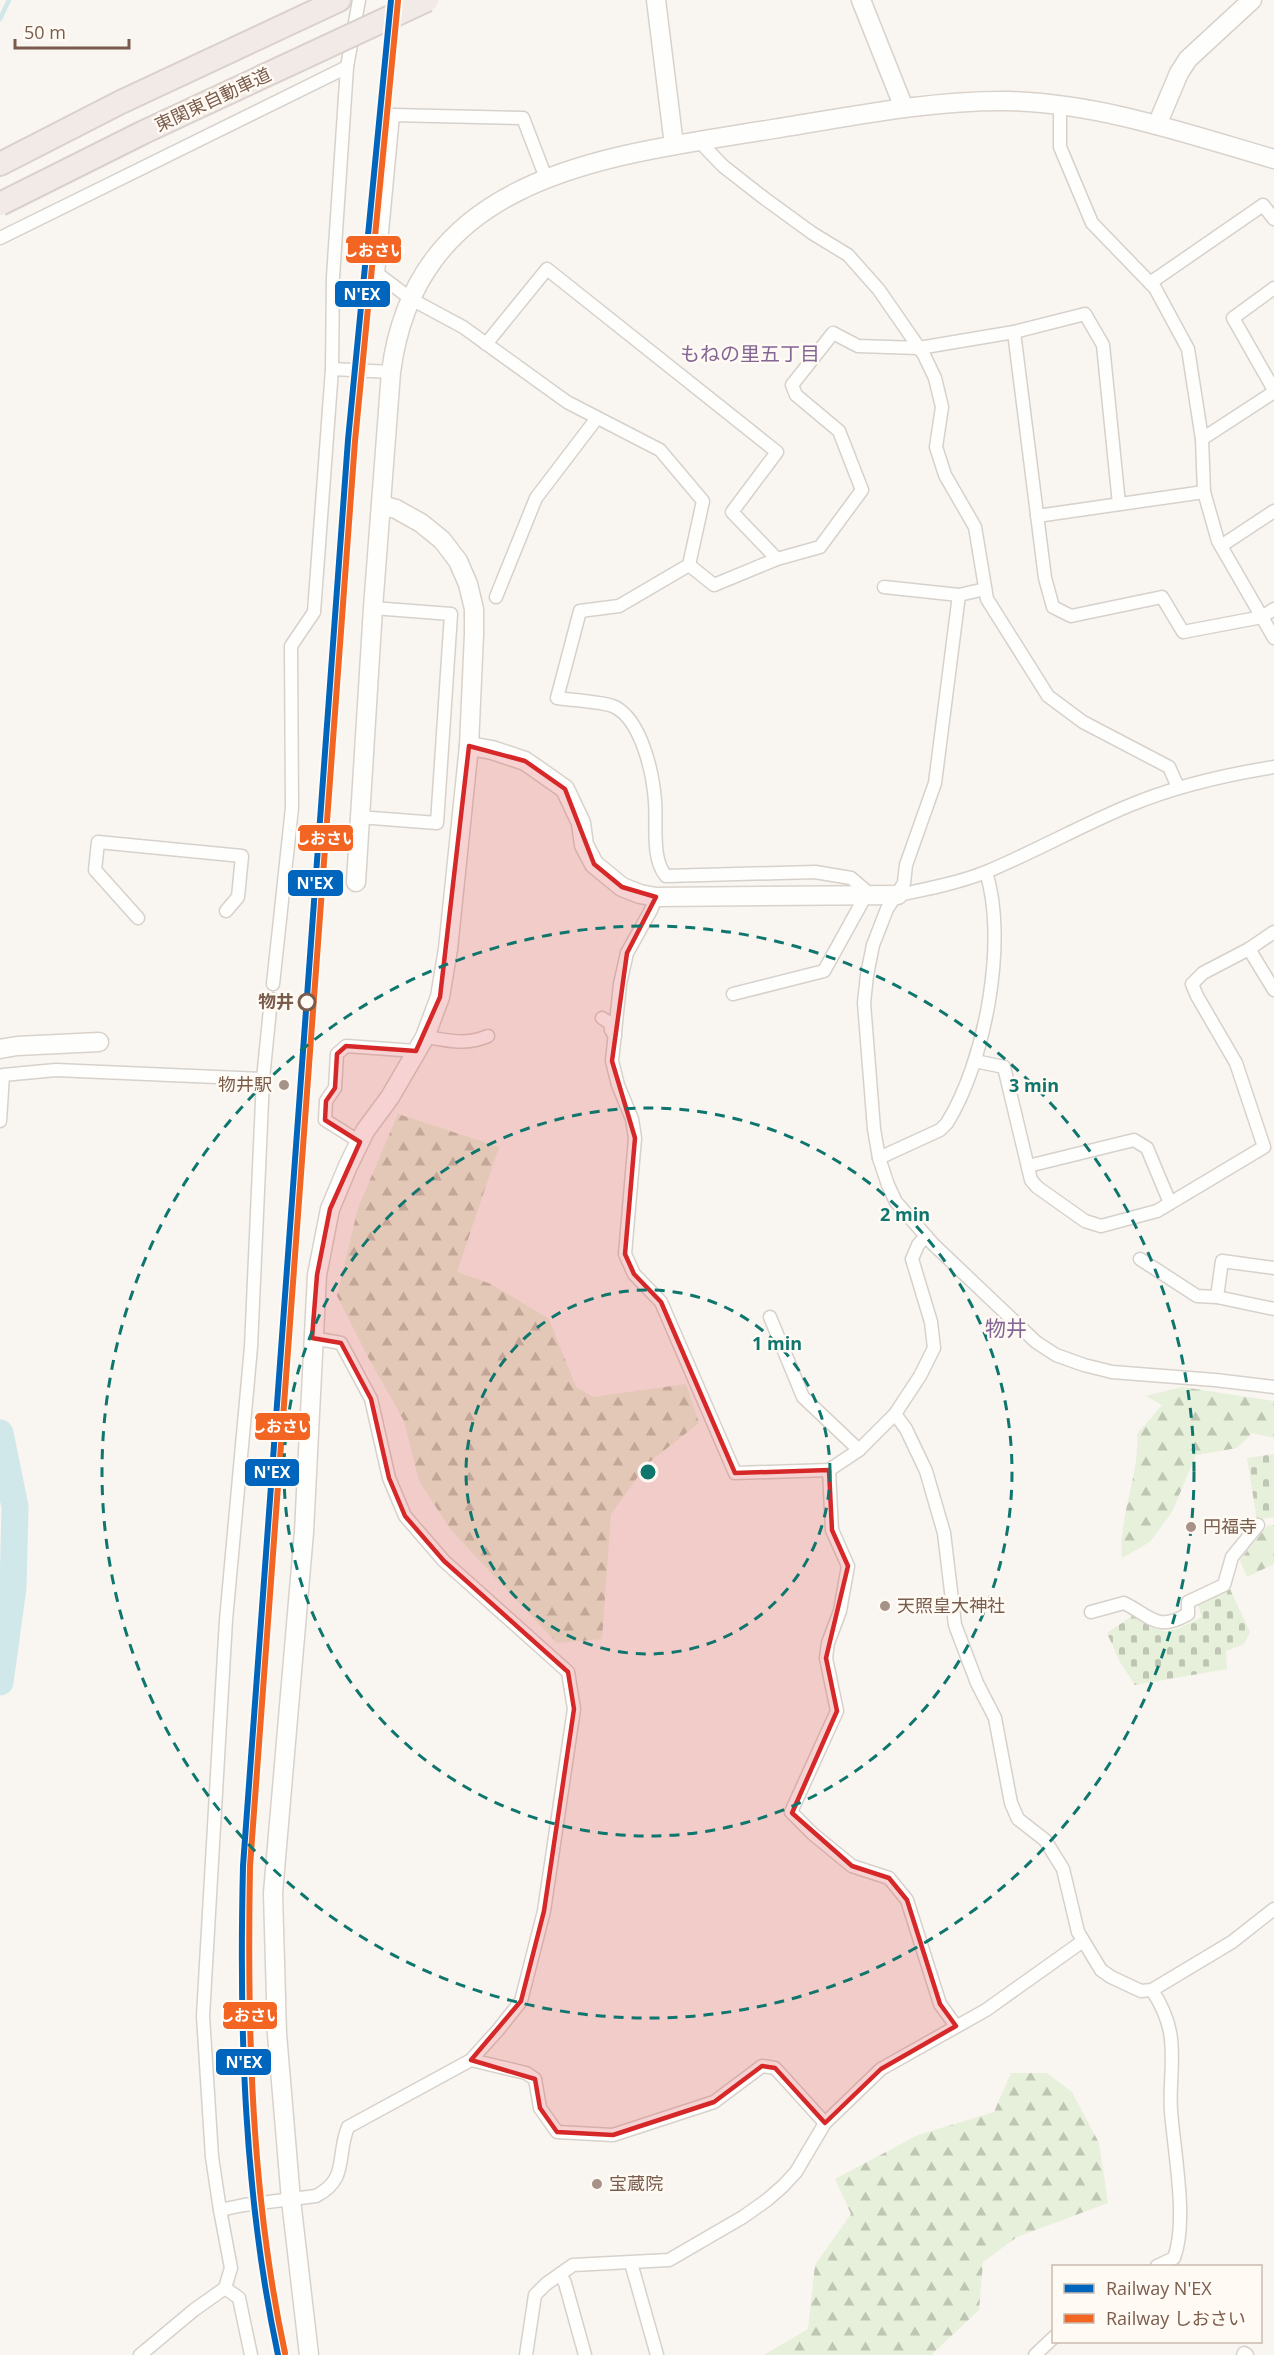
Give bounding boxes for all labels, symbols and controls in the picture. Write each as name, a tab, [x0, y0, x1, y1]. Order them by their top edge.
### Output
scale bar	[15, 12, 129, 50]
text: 50 m	[24, 20, 66, 44]
street label: 東関東自動車道	[150, 62, 275, 137]
line badge: しおさい	[345, 235, 402, 264]
text: しおさい	[342, 239, 406, 261]
line badge: N'EX	[334, 280, 391, 308]
text: N'EX	[344, 283, 381, 305]
district label: もねの里五丁目	[680, 340, 820, 367]
line badge: しおさい	[297, 824, 354, 852]
text: しおさい	[294, 827, 358, 849]
line badge: N'EX	[287, 869, 344, 897]
text: N'EX	[297, 872, 334, 894]
place label: 物井	[258, 989, 294, 1013]
marker: 物井	[298, 993, 316, 1011]
place label: 物井駅	[218, 1072, 272, 1096]
text: 3 min	[1009, 1073, 1059, 1097]
marker: 物井駅	[277, 1078, 291, 1092]
text: 2 min	[880, 1202, 930, 1226]
district label: 物井	[985, 1314, 1027, 1342]
text: 1 min	[752, 1331, 802, 1355]
line badge: しおさい	[254, 1412, 311, 1441]
text: しおさい	[250, 1415, 314, 1437]
line badge: N'EX	[244, 1458, 300, 1487]
text: N'EX	[254, 1461, 291, 1483]
centre of rings	[638, 1462, 658, 1482]
place label: 円福寺	[1203, 1514, 1257, 1538]
marker: 円福寺	[1184, 1520, 1198, 1534]
place label: 天照皇大神社	[897, 1593, 1005, 1617]
marker: 天照皇大神社	[878, 1599, 892, 1613]
line badge: しおさい	[222, 2001, 278, 2030]
text: しおさい	[218, 2004, 282, 2026]
line badge: N'EX	[215, 2048, 272, 2076]
text: N'EX	[226, 2051, 263, 2073]
place label: 宝蔵院	[609, 2171, 663, 2195]
marker: 宝蔵院	[590, 2177, 604, 2191]
legend	[1052, 2265, 1262, 2343]
text: Railway N'EX	[1106, 2276, 1212, 2300]
text: Railway しおさい	[1106, 2306, 1246, 2330]

